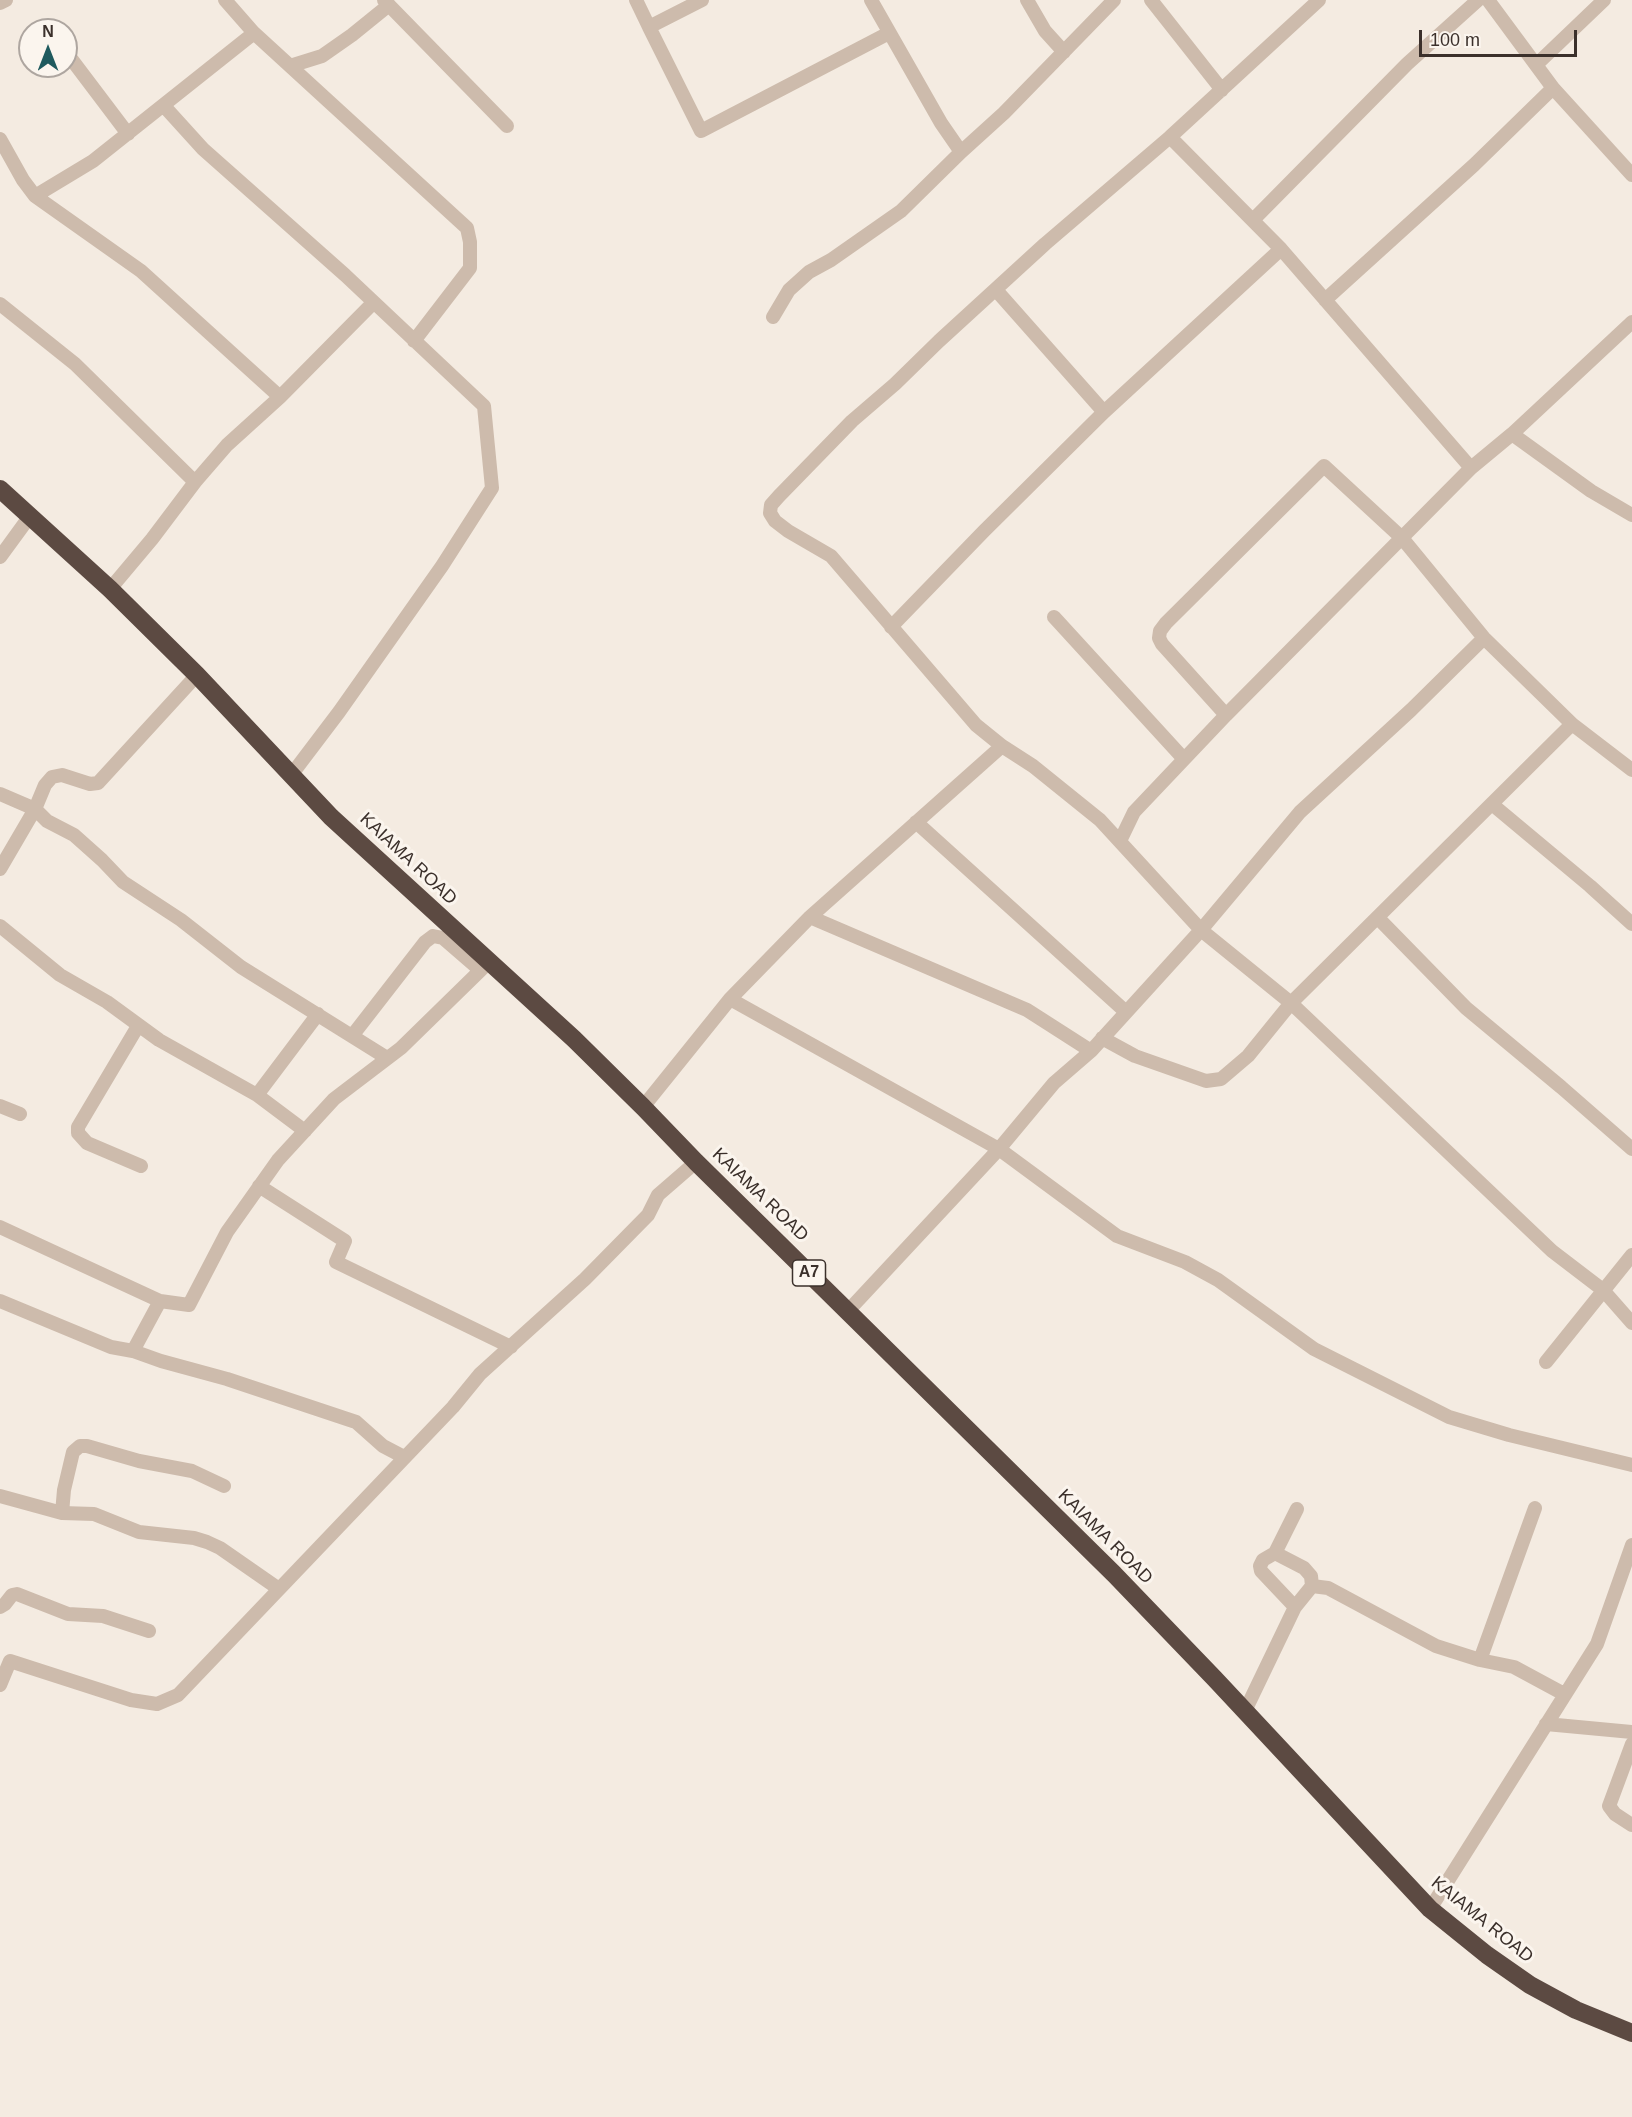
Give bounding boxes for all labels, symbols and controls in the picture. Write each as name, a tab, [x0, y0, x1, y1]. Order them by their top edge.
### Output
north arrow	[18, 18, 78, 78]
scale bar	[1422, 18, 1580, 56]
text: N	[42, 23, 54, 40]
text: 100 m	[1430, 30, 1480, 50]
street label: KAIAMA ROAD	[355, 808, 461, 910]
street label: KAIAMA ROAD	[708, 1144, 812, 1246]
road number: A7	[792, 1260, 826, 1286]
street label: KAIAMA ROAD	[1053, 1485, 1157, 1589]
street label: KAIAMA ROAD	[1427, 1872, 1537, 1968]

